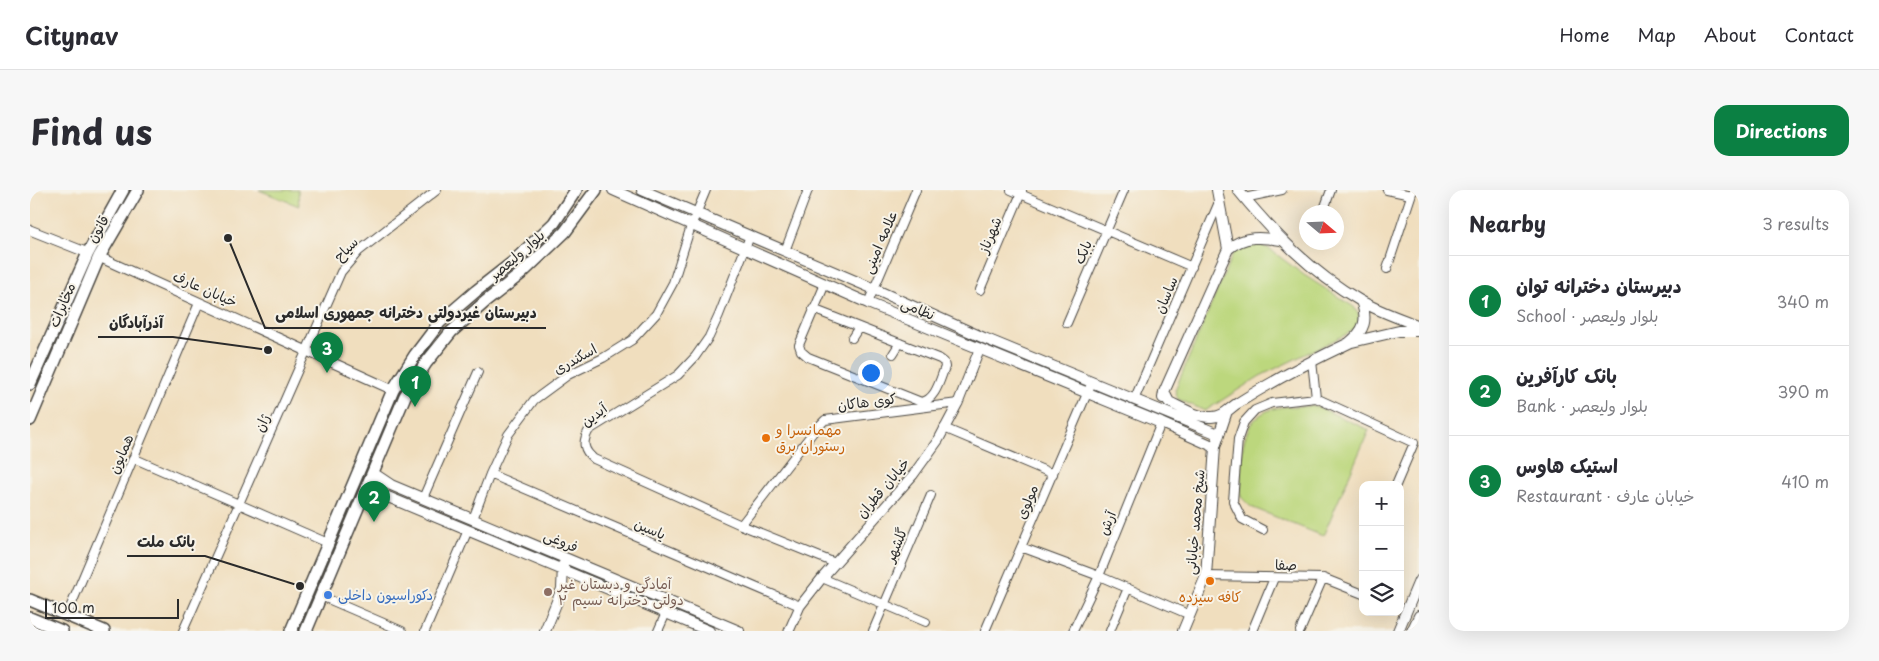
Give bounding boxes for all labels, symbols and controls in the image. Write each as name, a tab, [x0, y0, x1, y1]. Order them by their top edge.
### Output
text: Citynav	[25, 17, 118, 53]
text: Home	[1559, 21, 1609, 48]
text: Map	[1637, 21, 1676, 48]
text: About	[1704, 21, 1756, 48]
text: Contact	[1784, 21, 1854, 48]
text: Find us	[30, 104, 152, 157]
button: Directions	[1714, 105, 1849, 156]
north arrow	[1299, 205, 1344, 250]
street label: علامه امینی	[857, 207, 902, 277]
text: Nearby	[1469, 207, 1546, 239]
street label: قانون	[81, 211, 114, 247]
text: 3 results	[1762, 211, 1829, 235]
street label: شهرناز	[972, 213, 1007, 257]
street label: بلوار ولیعصر	[483, 225, 549, 285]
street label: سیاح	[329, 232, 363, 266]
street label: بابک	[1068, 237, 1097, 267]
street label: خیابان عارف	[170, 265, 241, 312]
text: دبیرستان دخترانه توان	[1516, 271, 1682, 299]
street label: ساسان	[1148, 273, 1183, 317]
street label: مخابرات	[43, 279, 80, 330]
text: 1	[1481, 289, 1489, 313]
text: 340 m	[1777, 289, 1829, 313]
street label: نظامی	[898, 292, 938, 325]
callout: دبیرستان غیردولتی دخترانه جمهوری اسلامی	[265, 298, 546, 328]
text: دبیرستان غیردولتی دخترانه جمهوری اسلامی	[275, 300, 537, 323]
text: School · بلوار ولیعصر	[1516, 303, 1658, 327]
callout: آذرآبادگان	[98, 307, 173, 337]
text: آذرآبادگان	[109, 310, 164, 333]
pin: 3	[311, 332, 343, 373]
street label: اسکندری	[549, 338, 600, 379]
your location	[858, 360, 884, 386]
text: بانک کارآفرین	[1516, 361, 1617, 389]
pin: 1	[399, 366, 431, 407]
text: 2	[1479, 379, 1491, 403]
text: 390 m	[1778, 379, 1829, 403]
street label: کوی هاکان	[836, 387, 898, 416]
text: Bank · بلوار ولیعصر	[1516, 393, 1648, 417]
street label: آیدین	[576, 397, 612, 432]
street label: ژان	[248, 410, 275, 435]
place label: مهمانسرا و رستوران برق	[775, 419, 845, 456]
street label: همایون	[103, 431, 138, 477]
marker: مهمانسرا و رستوران برق	[760, 432, 772, 444]
text: استیک هاوس	[1516, 451, 1618, 479]
street label: خیابان قطران	[851, 453, 914, 522]
street label: شیخ محمد خیابانی	[1179, 468, 1210, 576]
text: 3	[1480, 469, 1490, 493]
text: 410 m	[1781, 469, 1829, 493]
pin: 2	[358, 481, 390, 522]
street label: مولوی	[1010, 481, 1043, 522]
map controls	[1359, 481, 1404, 616]
button: +	[1359, 481, 1404, 526]
text: Restaurant · خیابان عارف	[1516, 483, 1694, 507]
street label: آرش	[1092, 507, 1121, 538]
street label: یاسین	[631, 513, 669, 545]
street label: فروغى	[541, 524, 582, 557]
street label: گلشهر	[879, 524, 912, 566]
callout: بانک ملت	[127, 526, 205, 556]
button: −	[1359, 526, 1404, 571]
text: بانک ملت	[137, 529, 195, 552]
street label: صفا	[1275, 554, 1297, 575]
button: layers	[1359, 571, 1404, 616]
place label: آمادگی و دبستان غیر دولتی دخترانه نسیم ۲	[557, 573, 684, 611]
marker: کافه سیزده	[1204, 575, 1216, 587]
place label: دکوراسیون داخلی	[338, 584, 433, 605]
marker: آمادگی و دبستان غیر دولتی دخترانه نسیم ۲	[542, 586, 554, 598]
place label: کافه سیزده	[1179, 586, 1241, 607]
marker: دکوراسیون داخلی	[322, 589, 334, 601]
scale bar	[45, 596, 179, 619]
text: 100 m	[52, 597, 95, 618]

